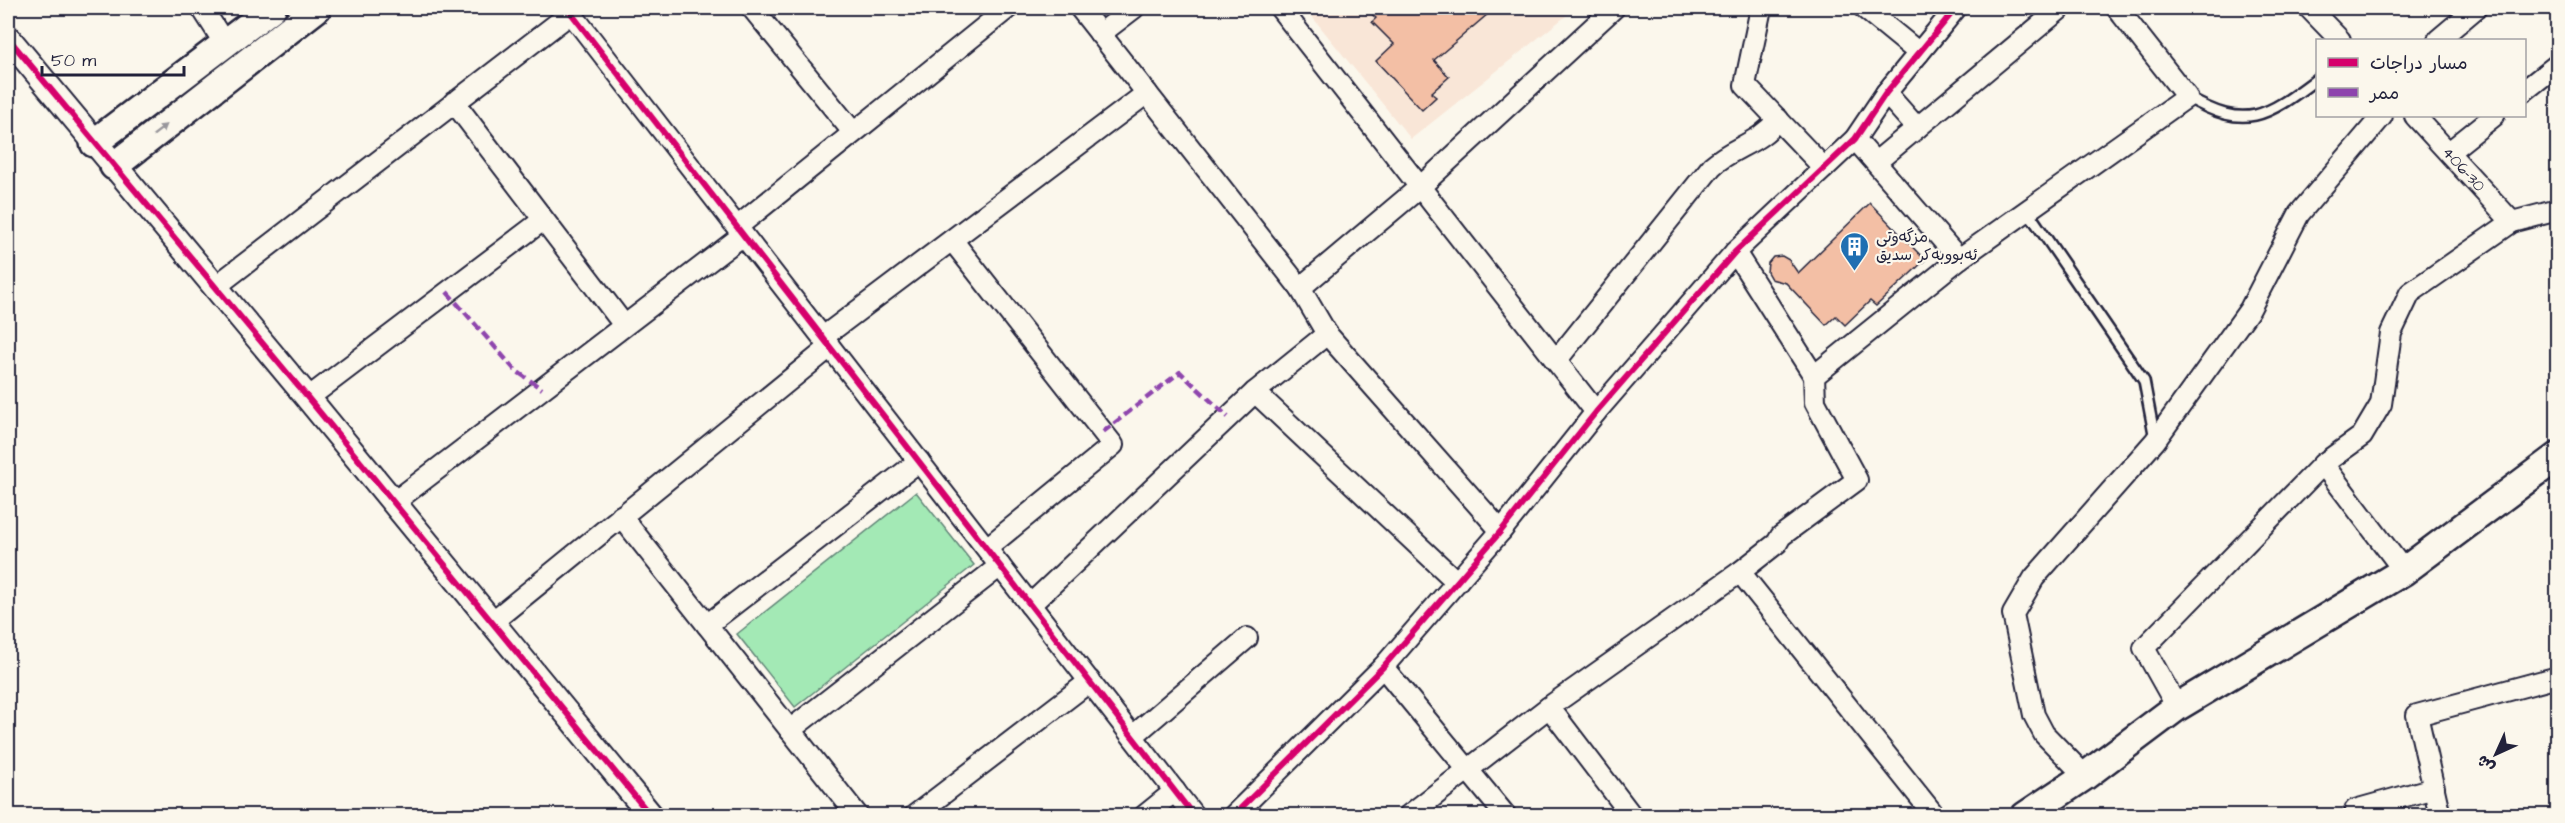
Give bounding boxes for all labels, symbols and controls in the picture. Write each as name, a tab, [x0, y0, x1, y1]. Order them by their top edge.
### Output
scale bar	[42, 39, 184, 77]
legend	[2316, 39, 2526, 117]
text: 50 m	[51, 48, 96, 73]
text: مسار دراجات	[2370, 51, 2468, 76]
text: ممر	[2368, 81, 2399, 106]
one-way arrow	[153, 124, 168, 136]
street label: 406-30	[2437, 142, 2490, 197]
place label: مزگەوتی ئەبووبەکر سدیق	[1876, 226, 1977, 266]
building icon: مزگەوتی ئەبووبەکر سدیق	[1839, 230, 1871, 272]
north arrow	[2466, 724, 2526, 784]
text: ش	[2472, 750, 2500, 778]

